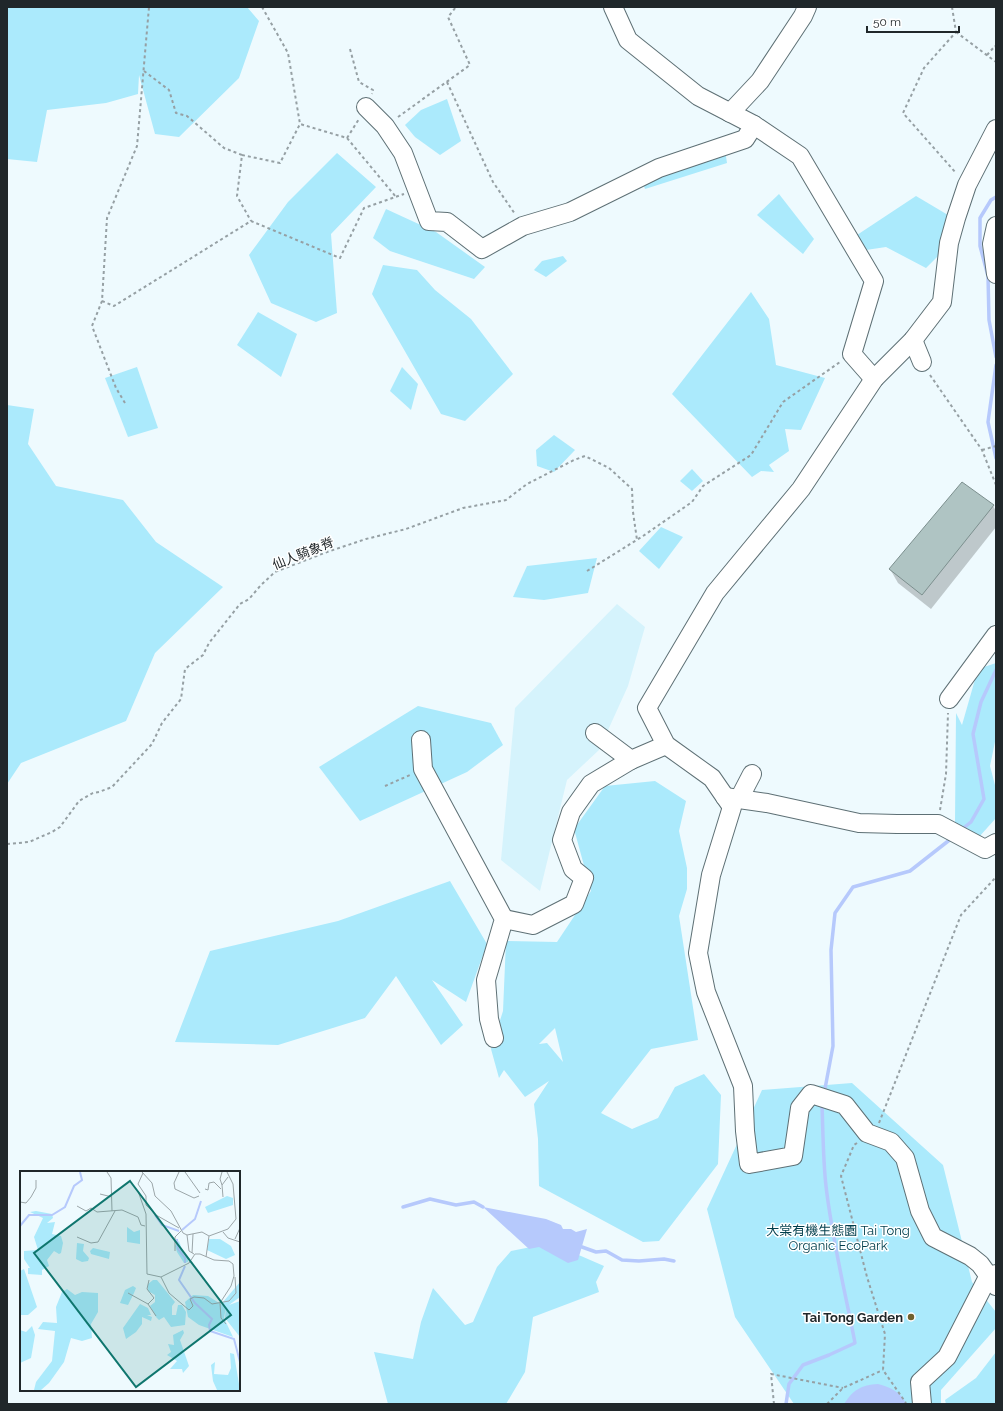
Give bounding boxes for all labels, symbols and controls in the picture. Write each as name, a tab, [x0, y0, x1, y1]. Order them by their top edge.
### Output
scale bar	[867, 8, 959, 34]
text: 50 m	[873, 15, 901, 29]
street label: 仙人騎象脊	[270, 534, 336, 573]
inset map	[20, 1171, 240, 1391]
park label: 大棠有機生態園 Tai Tong Organic EcoPark	[766, 1223, 910, 1253]
place label: Tai Tong Garden	[803, 1310, 903, 1325]
marker: Tai Tong Garden	[906, 1312, 916, 1322]

